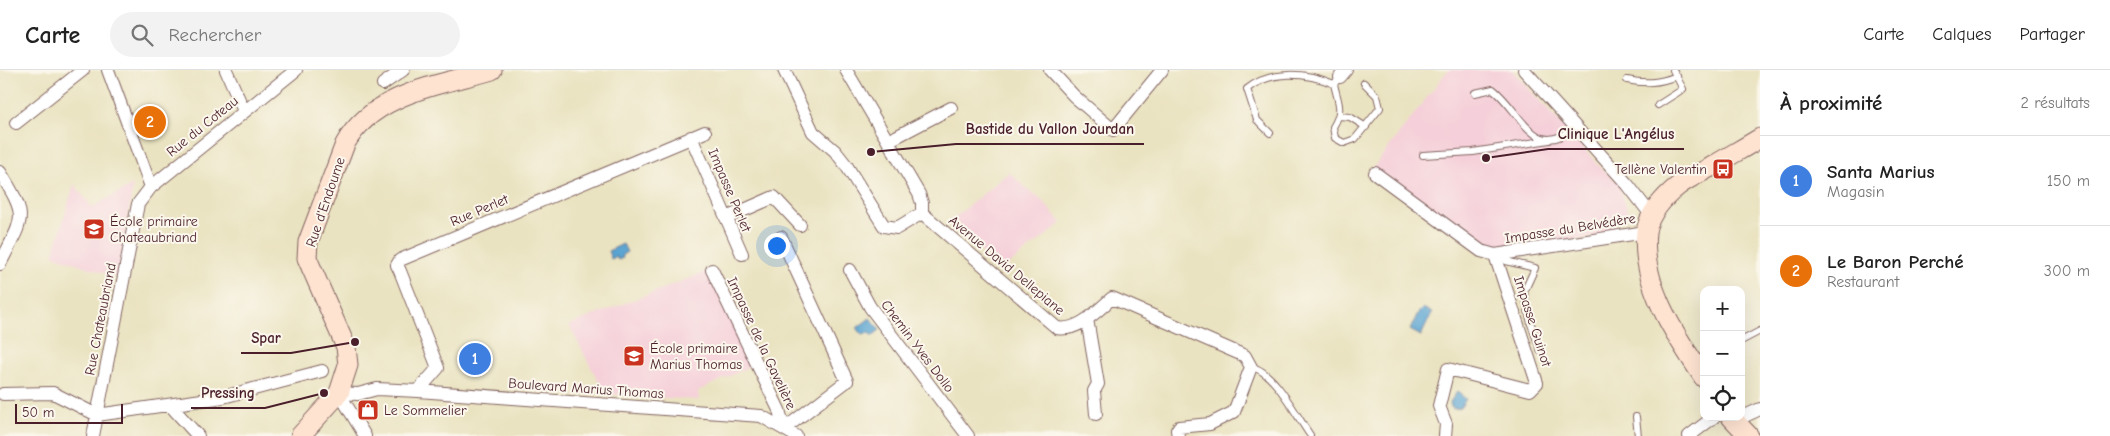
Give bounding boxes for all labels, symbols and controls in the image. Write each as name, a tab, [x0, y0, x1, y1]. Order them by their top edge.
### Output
search box	[110, 12, 460, 57]
text: Carte	[25, 21, 80, 49]
icon: search	[128, 21, 156, 49]
text: Rechercher	[168, 24, 261, 46]
text: Carte	[1863, 24, 1904, 45]
text: Calques	[1932, 24, 1992, 45]
text: Partager	[2020, 24, 2085, 45]
text: À proximité	[1780, 91, 1882, 115]
street label: Rue du Coteau	[163, 92, 242, 160]
text: 2 résultats	[2020, 94, 2090, 112]
pin: 2	[134, 103, 166, 141]
callout: Bastide du Vallon Jourdan	[956, 114, 1144, 144]
callout: Clinique L'Angélus	[1548, 119, 1684, 149]
text: Bastide du Vallon Jourdan	[966, 120, 1134, 138]
text: Clinique L'Angélus	[1558, 125, 1674, 143]
street label: Impasse Perlet	[704, 146, 755, 235]
street label: Rue d'Endoume	[302, 155, 349, 249]
bus stop icon: Tellène Valentin	[1711, 157, 1735, 181]
place label: Tellène Valentin	[1615, 161, 1707, 178]
text: Santa Marius	[1827, 161, 1935, 183]
text: 1	[1793, 172, 1799, 190]
text: 150 m	[2047, 172, 2090, 190]
text: Magasin	[1827, 183, 1885, 201]
street label: Rue Perlet	[448, 190, 512, 230]
street label: Impasse du Belvédère	[1503, 210, 1637, 247]
street label: Avenue David Dellepiane	[945, 212, 1068, 319]
place label: École primaire Chateaubriand	[110, 213, 198, 246]
school or university icon: École primaire Chateaubriand	[82, 217, 106, 241]
your location	[764, 233, 790, 259]
text: Le Baron Perché	[1827, 251, 1964, 273]
street label: Rue Chateaubriand	[81, 261, 120, 377]
text: 2	[1792, 262, 1800, 280]
text: 300 m	[2044, 262, 2090, 280]
text: Restaurant	[1827, 273, 1899, 291]
street label: Impasse de la Gavelière	[723, 274, 800, 412]
street label: Impasse Guinot	[1510, 274, 1556, 370]
map controls	[1700, 286, 1745, 421]
button: +	[1700, 286, 1745, 331]
street label: Chemin Yves Dollo	[877, 297, 958, 396]
callout: Spar	[241, 323, 291, 353]
text: Spar	[251, 329, 281, 347]
button: −	[1700, 331, 1745, 376]
pin: 1	[459, 340, 491, 378]
place label: École primaire Marius Thomas	[650, 340, 742, 373]
school or university icon: École primaire Marius Thomas	[622, 344, 646, 368]
street label: Boulevard Marius Thomas	[508, 375, 664, 402]
button: locate	[1700, 376, 1745, 421]
callout: Pressing	[191, 378, 265, 408]
text: Pressing	[201, 384, 255, 402]
shop icon: Le Sommelier	[356, 398, 380, 422]
scale bar	[15, 401, 122, 424]
place label: Le Sommelier	[384, 402, 467, 419]
text: 50 m	[22, 404, 54, 421]

